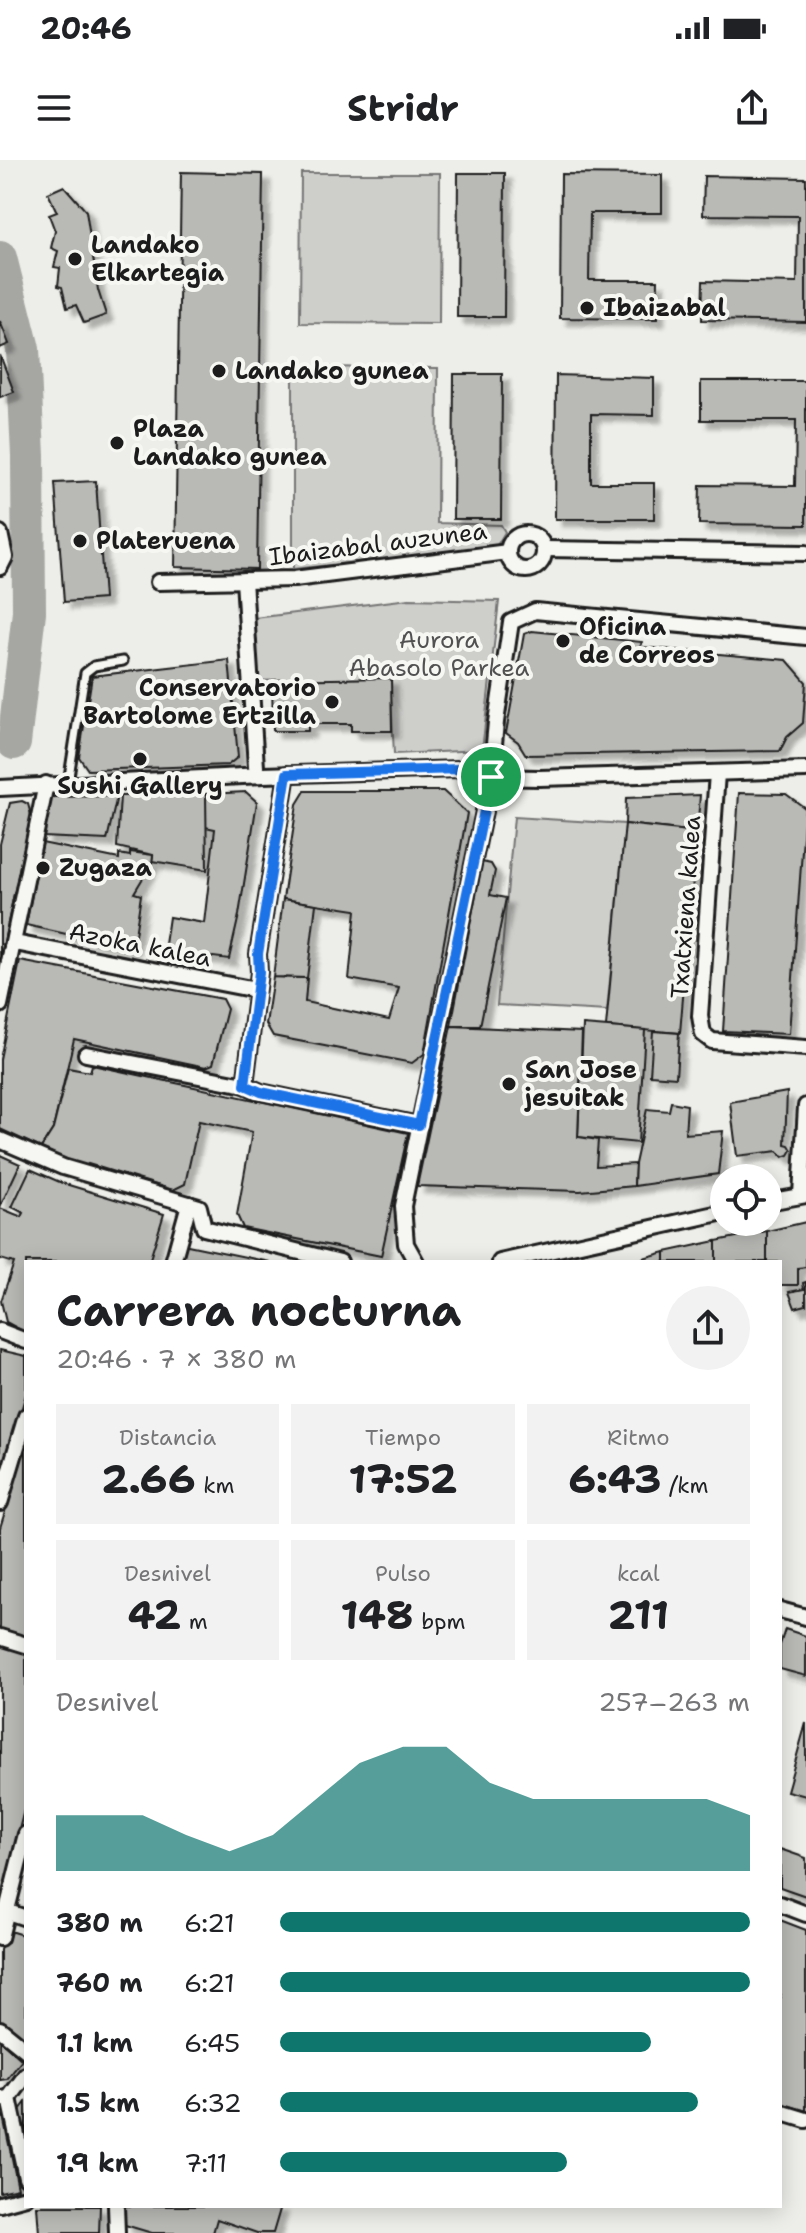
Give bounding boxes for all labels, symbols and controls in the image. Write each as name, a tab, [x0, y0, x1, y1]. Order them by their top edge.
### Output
text: 20:46	[40, 8, 132, 49]
text: Stridr	[347, 84, 459, 133]
icon: menu	[32, 86, 76, 130]
icon: share	[730, 86, 774, 130]
place label: Landako Elkartegia	[91, 229, 225, 289]
marker: Landako Elkartegia	[66, 250, 84, 268]
place label: Ibaizabal	[603, 292, 726, 324]
marker: Ibaizabal	[578, 299, 596, 317]
place label: Landako gunea	[235, 355, 429, 387]
marker: Landako gunea	[210, 362, 228, 380]
place label: Plaza Landako gunea	[133, 413, 327, 473]
marker: Plaza Landako gunea	[108, 434, 126, 452]
street label: Ibaizabal auzunea	[267, 515, 489, 573]
place label: Plateruena	[96, 525, 236, 557]
marker: Plateruena	[71, 532, 89, 550]
place label: Oficina de Correos	[579, 611, 715, 671]
park label: Aurora Abasolo Parkea	[349, 624, 529, 684]
marker: Oficina de Correos	[554, 632, 572, 650]
place label: Conservatorio Bartolome Ertzilla	[83, 672, 317, 732]
marker: Conservatorio Bartolome Ertzilla	[323, 693, 341, 711]
pin	[457, 743, 525, 811]
marker: Sushi Gallery	[131, 750, 149, 768]
icon: arrive	[469, 755, 513, 799]
place label: Sushi Gallery	[57, 770, 223, 802]
street label: Txatxiena kalea	[664, 814, 708, 1000]
place label: Zugaza	[59, 852, 153, 884]
marker: Zugaza	[34, 859, 52, 877]
street label: Azoka kalea	[66, 916, 214, 974]
place label: San Jose jesuitak	[524, 1054, 637, 1114]
marker: San Jose jesuitak	[500, 1075, 518, 1093]
map controls	[710, 1164, 782, 1236]
button: locate	[710, 1164, 782, 1236]
text: Carrera nocturna	[56, 1281, 461, 1340]
button: share	[666, 1286, 750, 1370]
text: 20:46 · 7 × 380 m	[56, 1341, 296, 1376]
text: Distancia	[119, 1423, 216, 1452]
text: Tiempo	[365, 1423, 441, 1452]
text: Ritmo	[607, 1423, 670, 1452]
text: 2.66	[101, 1452, 196, 1506]
text: 17:52	[348, 1452, 457, 1506]
text: 6:43	[568, 1452, 662, 1506]
text: km	[196, 1471, 234, 1500]
text: /km	[662, 1471, 708, 1500]
text: Desnivel	[124, 1559, 211, 1588]
text: Pulso	[375, 1559, 431, 1588]
text: kcal	[617, 1559, 660, 1588]
text: 42	[128, 1588, 181, 1642]
text: 148	[341, 1588, 414, 1642]
text: 211	[608, 1588, 669, 1642]
text: m	[181, 1607, 208, 1636]
text: bpm	[414, 1607, 465, 1636]
text: Desnivel	[56, 1684, 158, 1719]
text: 257–263 m	[598, 1684, 750, 1719]
text: 380 m	[56, 1905, 143, 1940]
text: 6:21	[184, 1905, 235, 1940]
text: 760 m	[56, 1965, 143, 2000]
text: 6:21	[184, 1965, 235, 2000]
text: 1.1 km	[56, 2025, 133, 2060]
text: 6:45	[184, 2025, 240, 2060]
text: 1.5 km	[56, 2085, 140, 2120]
text: 6:32	[184, 2085, 242, 2120]
text: 1.9 km	[56, 2145, 138, 2180]
text: 7:11	[184, 2145, 227, 2180]

